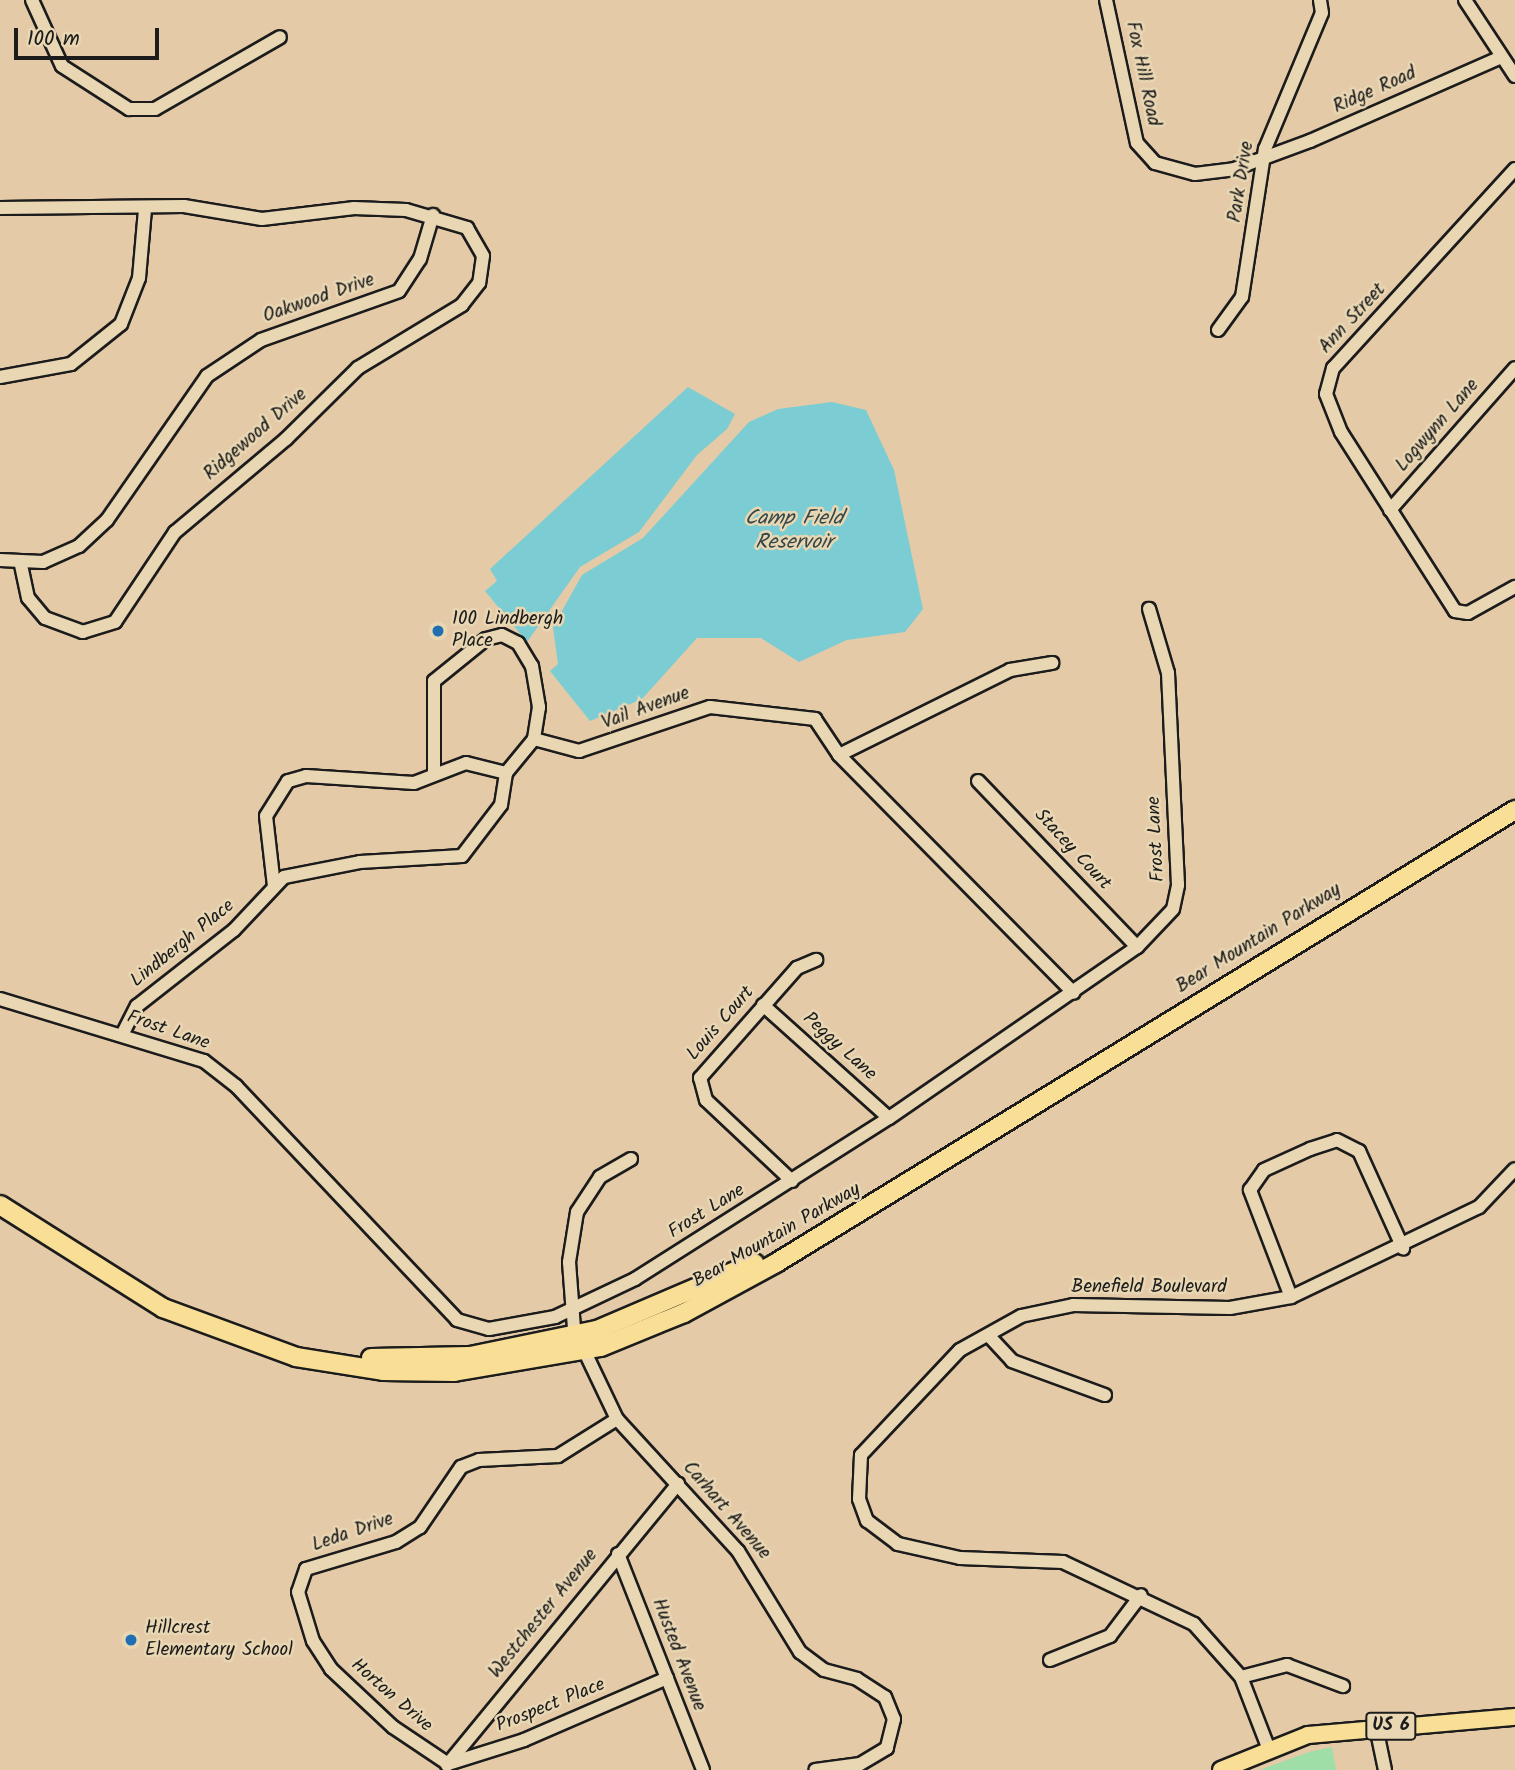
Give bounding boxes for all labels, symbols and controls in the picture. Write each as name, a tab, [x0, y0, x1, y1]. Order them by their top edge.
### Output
scale bar	[18, 14, 163, 58]
street label: Fox Hill Road	[1120, 20, 1164, 128]
text: 100 m	[27, 23, 80, 56]
street label: Ridge Road	[1330, 63, 1420, 119]
street label: Park Drive	[1224, 140, 1260, 224]
street label: Oakwood Drive	[260, 269, 378, 329]
street label: Ann Street	[1315, 279, 1391, 359]
street label: Logwynn Lane	[1391, 375, 1485, 477]
street label: Ridgewood Drive	[200, 384, 312, 486]
water label: Camp Field Reservoir	[745, 506, 843, 556]
place label: 100 Lindbergh Place	[452, 609, 563, 653]
marker: 100 Lindbergh Place	[430, 623, 446, 639]
street label: Vail Avenue	[599, 683, 693, 735]
street label: Frost Lane	[1143, 796, 1171, 882]
street label: Stacey Court	[1029, 805, 1115, 895]
street label: Bear Mountain Parkway	[1172, 879, 1346, 999]
street label: Lindbergh Place	[126, 895, 240, 993]
street label: Louis Court	[683, 982, 759, 1066]
street label: Frost Lane	[124, 1006, 212, 1056]
street label: Peggy Lane	[797, 1008, 881, 1086]
street label: Bear Mountain Parkway	[689, 1179, 865, 1293]
street label: Frost Lane	[665, 1180, 749, 1244]
street label: Benefield Boulevard	[1071, 1277, 1227, 1299]
street label: Carhart Avenue	[677, 1457, 775, 1565]
street label: Leda Drive	[309, 1508, 397, 1558]
street label: Westchester Avenue	[485, 1545, 603, 1683]
street label: Husted Avenue	[646, 1595, 710, 1715]
place label: Hillcrest Elementary School	[145, 1618, 293, 1662]
marker: Hillcrest Elementary School	[123, 1632, 139, 1648]
street label: Horton Drive	[345, 1654, 437, 1738]
street label: Prospect Place	[493, 1674, 609, 1738]
road number: US 6	[1365, 1712, 1417, 1741]

